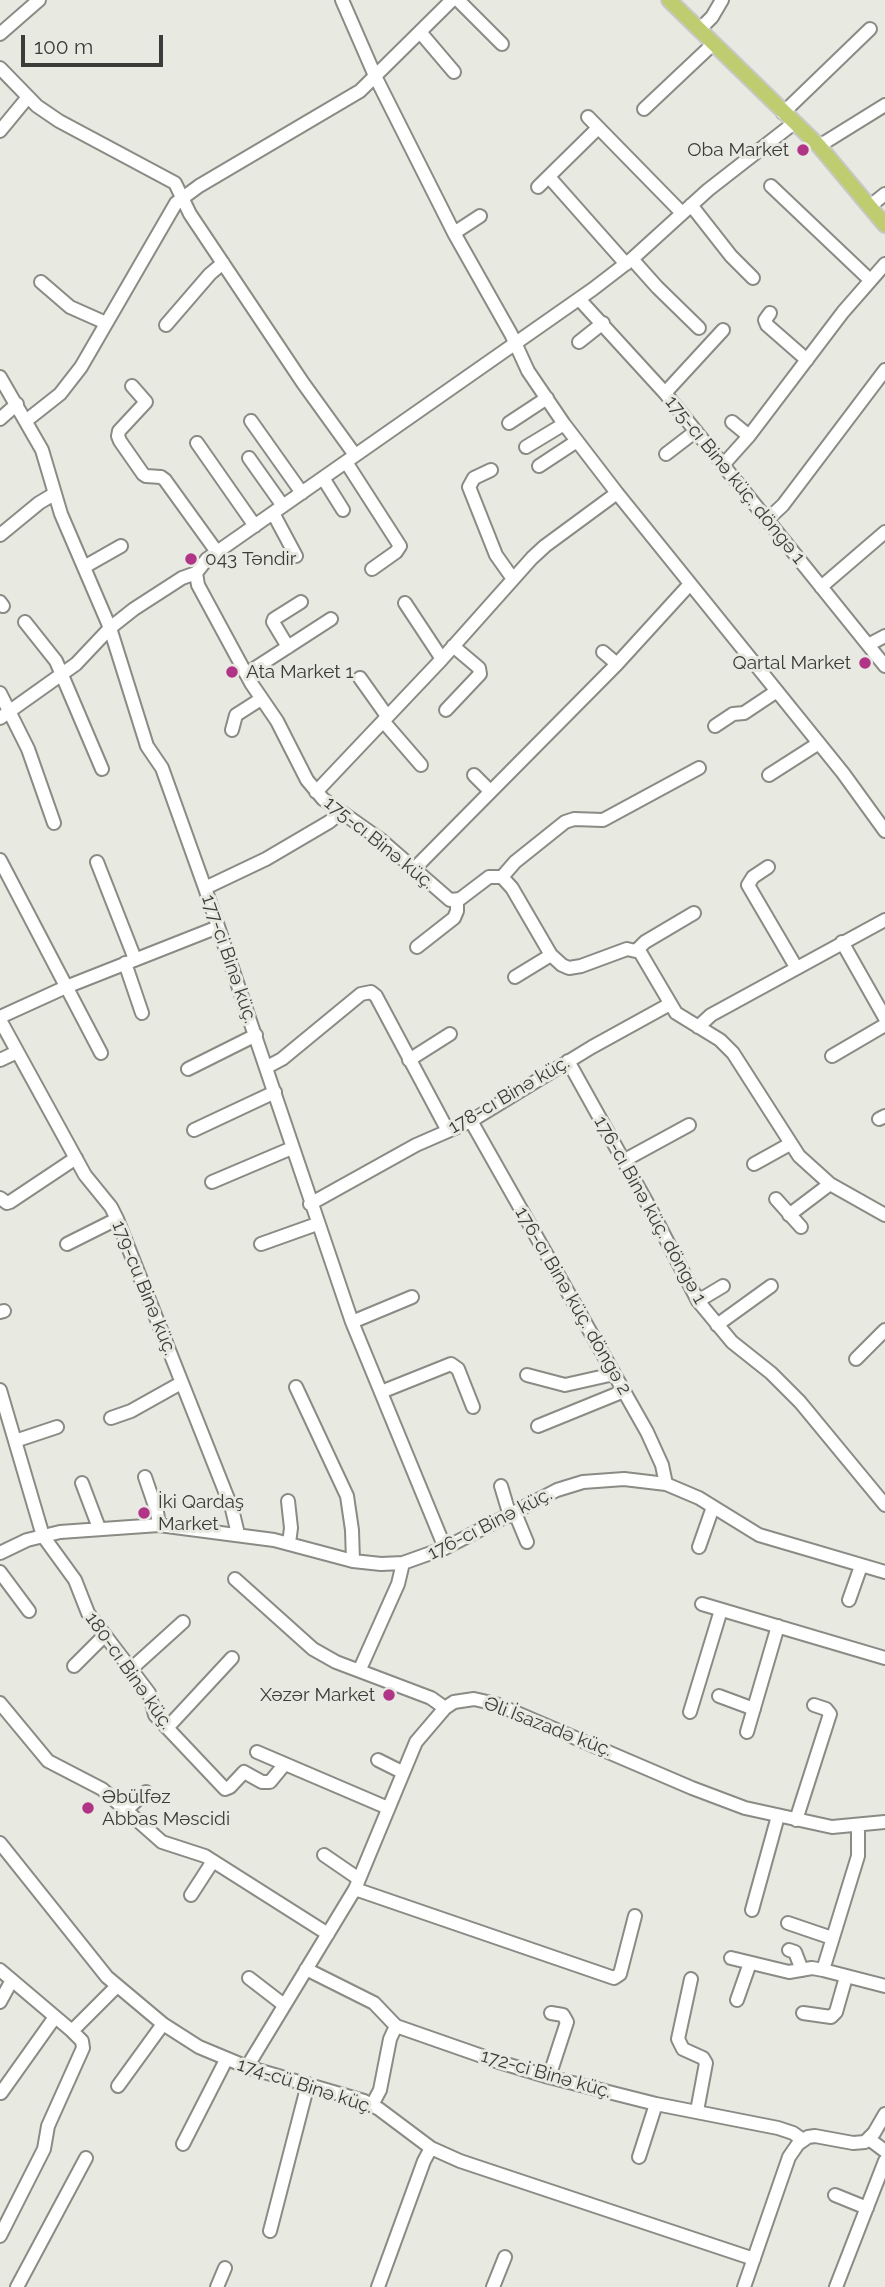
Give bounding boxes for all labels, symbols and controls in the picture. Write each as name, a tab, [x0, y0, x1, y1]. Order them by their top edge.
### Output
scale bar	[24, 21, 166, 65]
text: 100 m	[34, 34, 93, 59]
place label: Oba Market	[687, 139, 789, 161]
marker: Oba Market	[795, 142, 811, 158]
street label: 175-cı Binə küç. döngə 1	[660, 391, 810, 569]
place label: 043 Təndir	[205, 548, 296, 570]
marker: 043 Təndir	[183, 551, 199, 567]
place label: Qartal Market	[733, 652, 851, 674]
marker: Qartal Market	[857, 655, 873, 671]
place label: Ata Market 1	[246, 661, 354, 683]
marker: Ata Market 1	[224, 664, 240, 680]
street label: 175-cı Binə küç.	[319, 792, 439, 894]
street label: 177-ci Binə küç.	[196, 892, 262, 1026]
street label: 178-cı Binə küç.	[444, 1051, 574, 1139]
street label: 176-cı Binə küç. döngə 1	[589, 1112, 711, 1308]
street label: 176-cı Binə küç. döngə 2	[510, 1203, 636, 1399]
street label: 179-cu Binə küç.	[107, 1217, 181, 1359]
street label: 176-cı Binə küç.	[424, 1483, 556, 1565]
place label: İki Qardaş Market	[158, 1491, 244, 1535]
marker: İki Qardaş Market	[136, 1505, 152, 1521]
street label: 180-cı Binə küç.	[80, 1608, 178, 1734]
place label: Xəzər Market	[260, 1684, 375, 1706]
marker: Xəzər Market	[381, 1687, 397, 1703]
street label: Əli İsazadə küç.	[481, 1692, 615, 1762]
place label: Əbülfəz Abbas Məscidi	[102, 1786, 230, 1830]
marker: Əbülfəz Abbas Məscidi	[80, 1800, 96, 1816]
street label: 172-ci Binə küç.	[478, 2044, 614, 2104]
street label: 174-cü Binə küç.	[234, 2053, 376, 2119]

